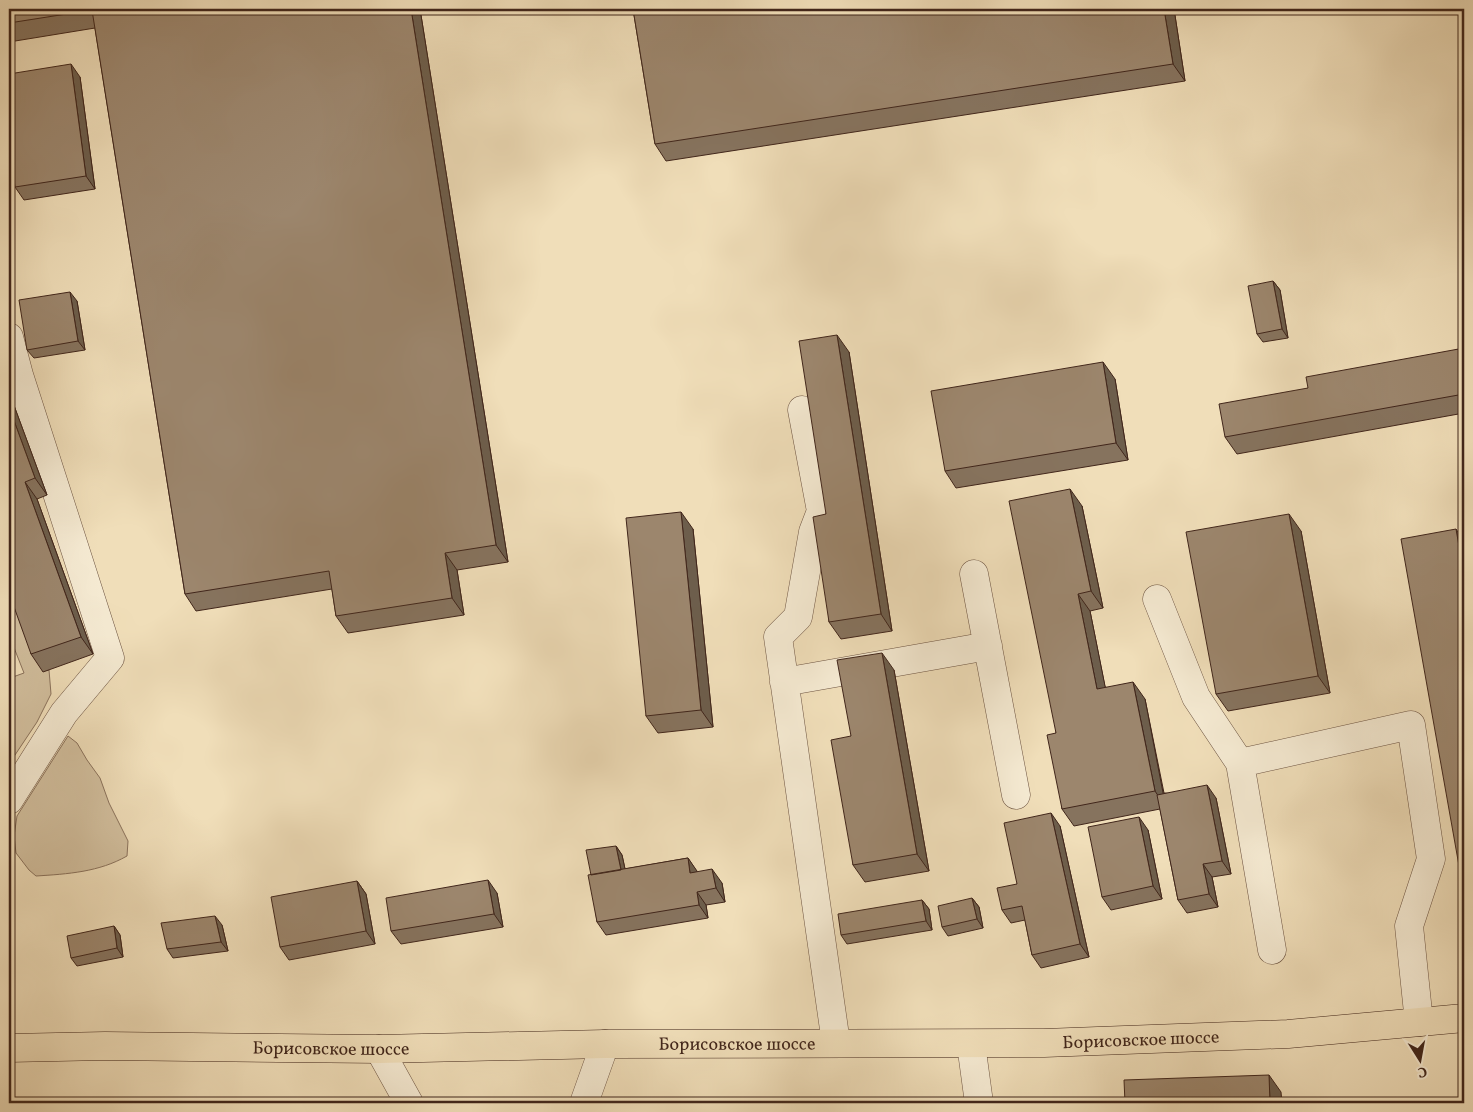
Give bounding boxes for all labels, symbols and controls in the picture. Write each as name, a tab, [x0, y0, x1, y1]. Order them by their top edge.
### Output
street label: Борисовское шоссе	[1062, 1026, 1220, 1056]
street label: Борисовское шоссе	[658, 1033, 815, 1058]
north arrow	[1396, 1034, 1446, 1084]
street label: Борисовское шоссе	[252, 1037, 410, 1063]
text: С	[1416, 1061, 1428, 1081]

